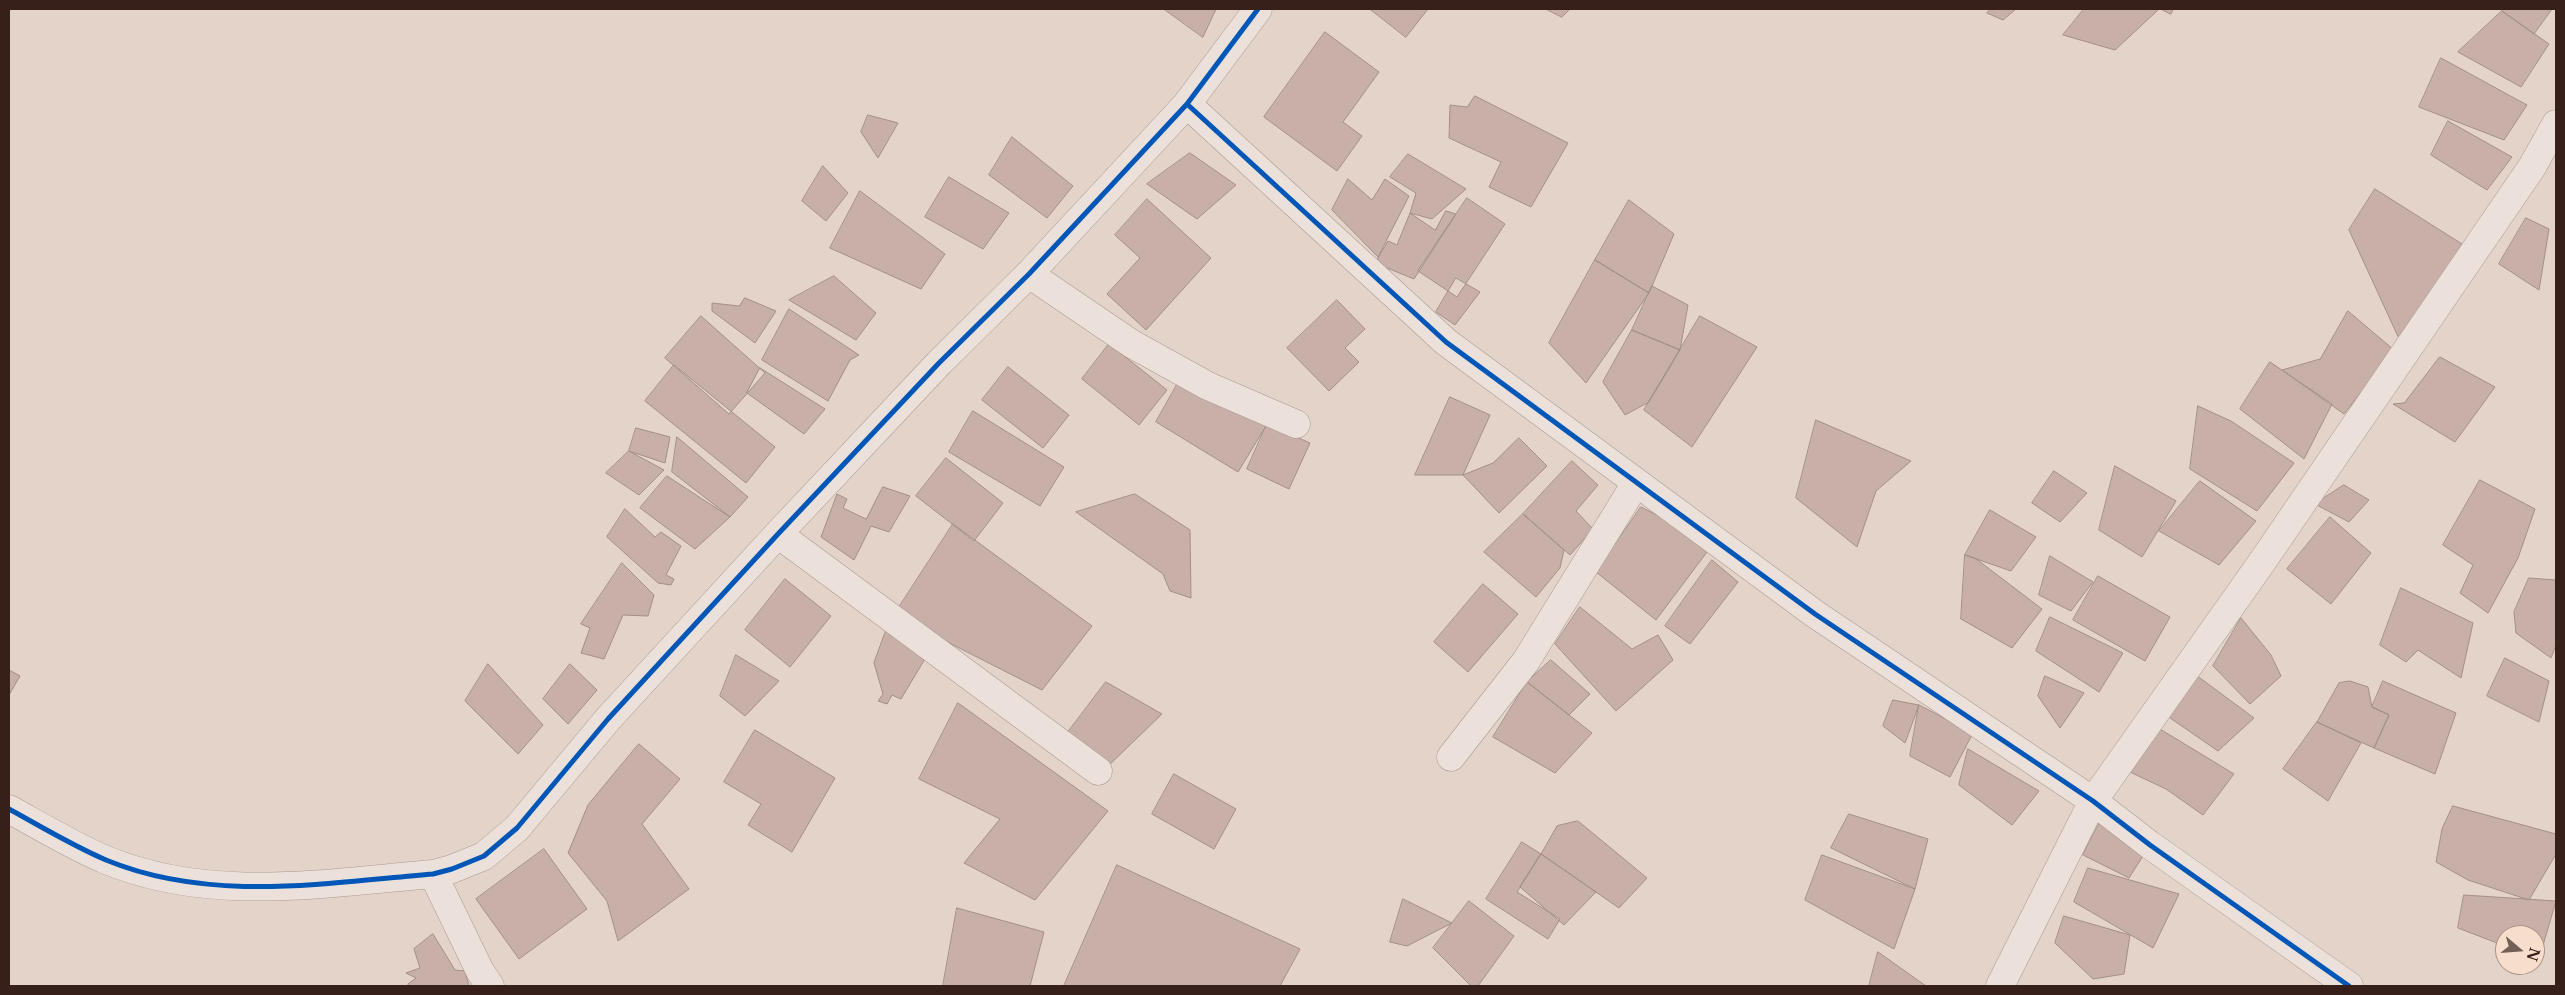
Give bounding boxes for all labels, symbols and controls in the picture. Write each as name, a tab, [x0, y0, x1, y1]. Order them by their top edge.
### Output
north arrow	[2495, 925, 2545, 975]
text: N	[2523, 945, 2544, 963]

